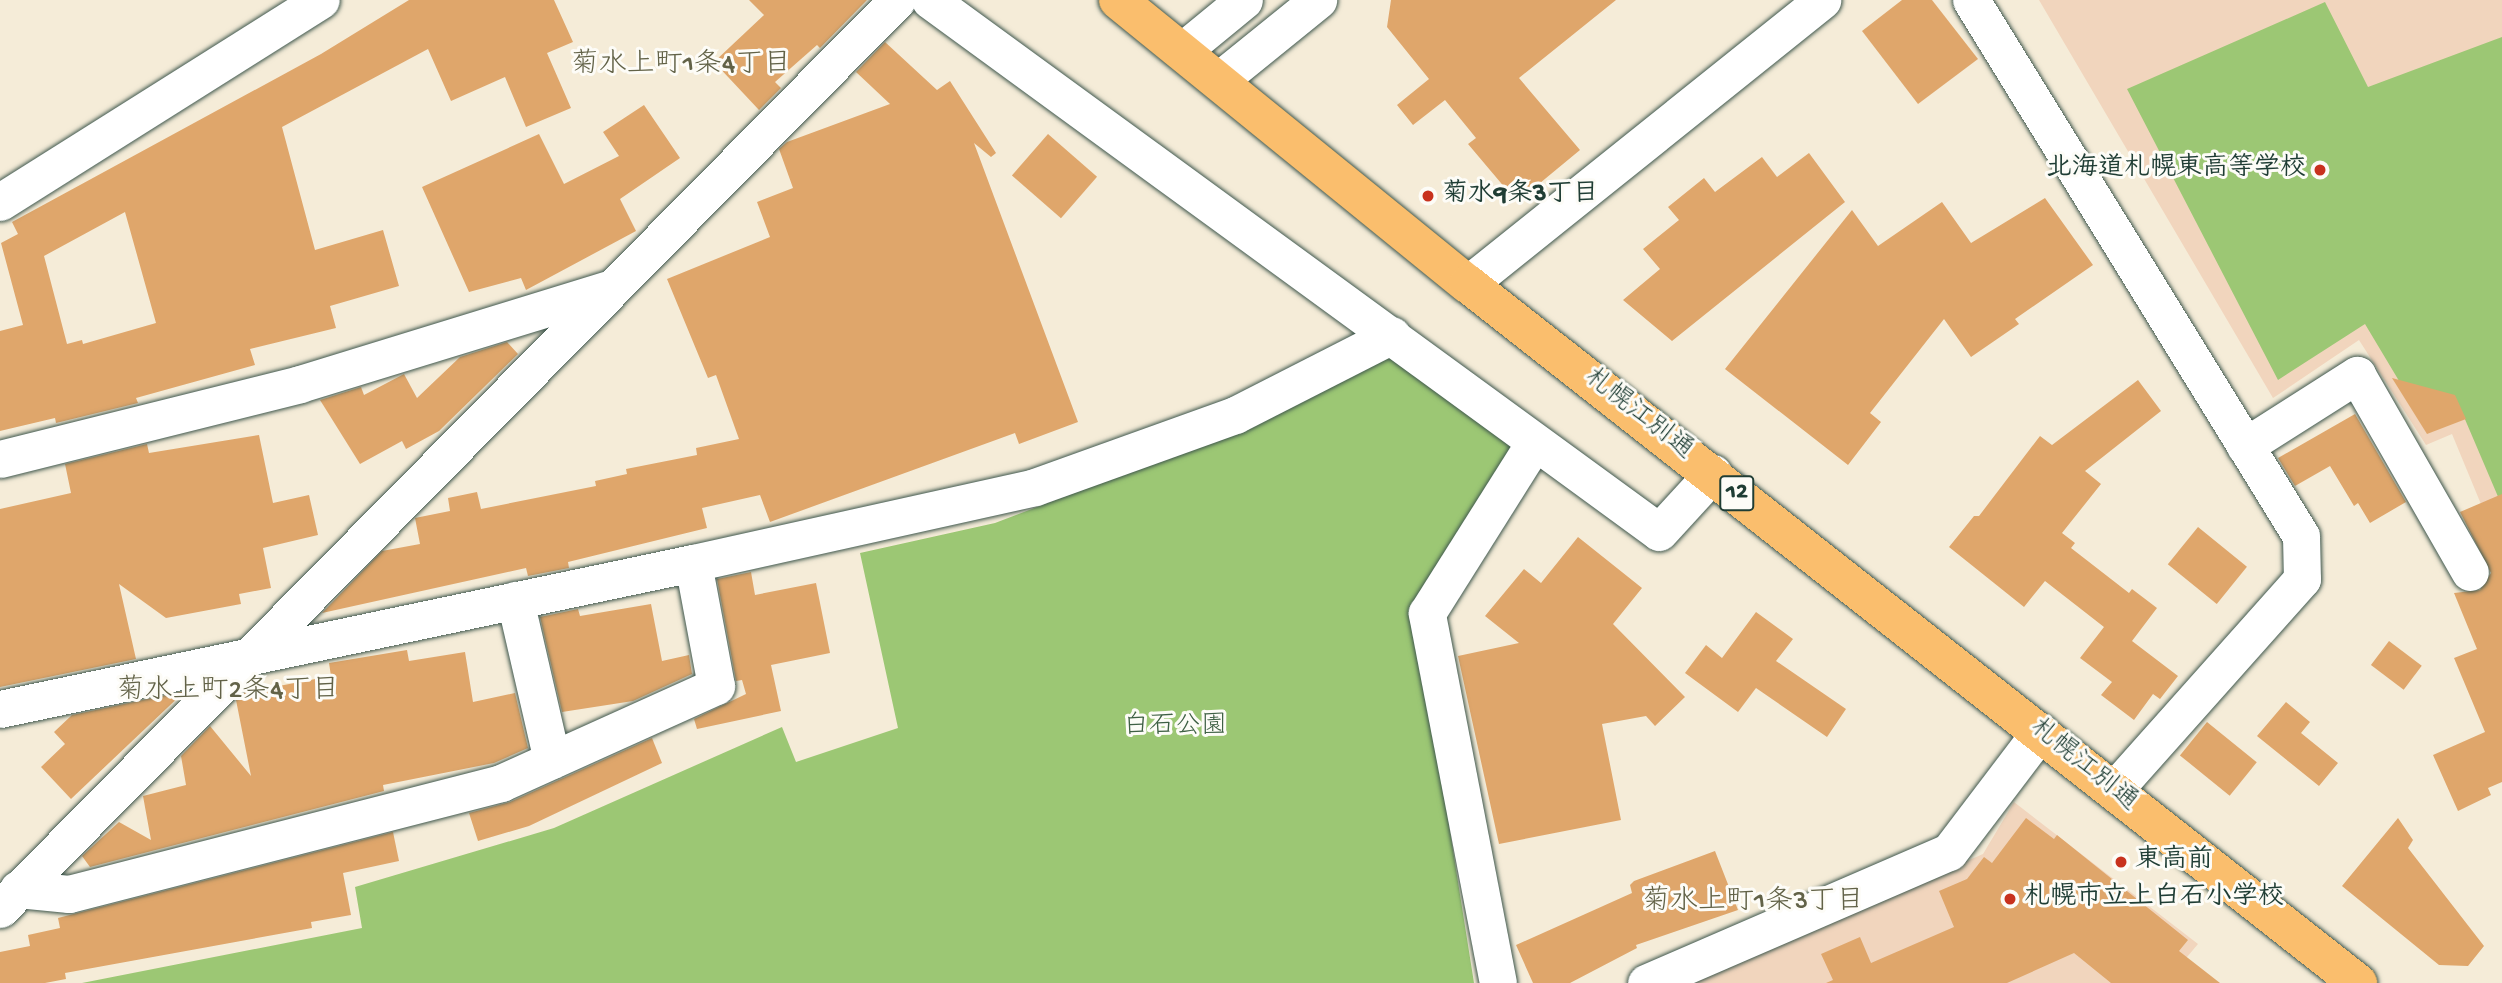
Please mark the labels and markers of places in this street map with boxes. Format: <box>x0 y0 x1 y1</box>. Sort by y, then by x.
place label: 北海道札幌東高等学校 <box>2046 154 2306 186</box>
marker: 北海道札幌東高等学校 <box>2312 162 2328 178</box>
place label: 菊水9条3丁目 <box>1442 180 1599 212</box>
marker: 菊水9条3丁目 <box>1420 188 1436 204</box>
place label: 東高前 <box>2135 846 2213 878</box>
marker: 東高前 <box>2113 854 2129 870</box>
place label: 札幌市立上白石小学校 <box>2024 883 2284 915</box>
marker: 札幌市立上白石小学校 <box>2002 891 2018 907</box>

